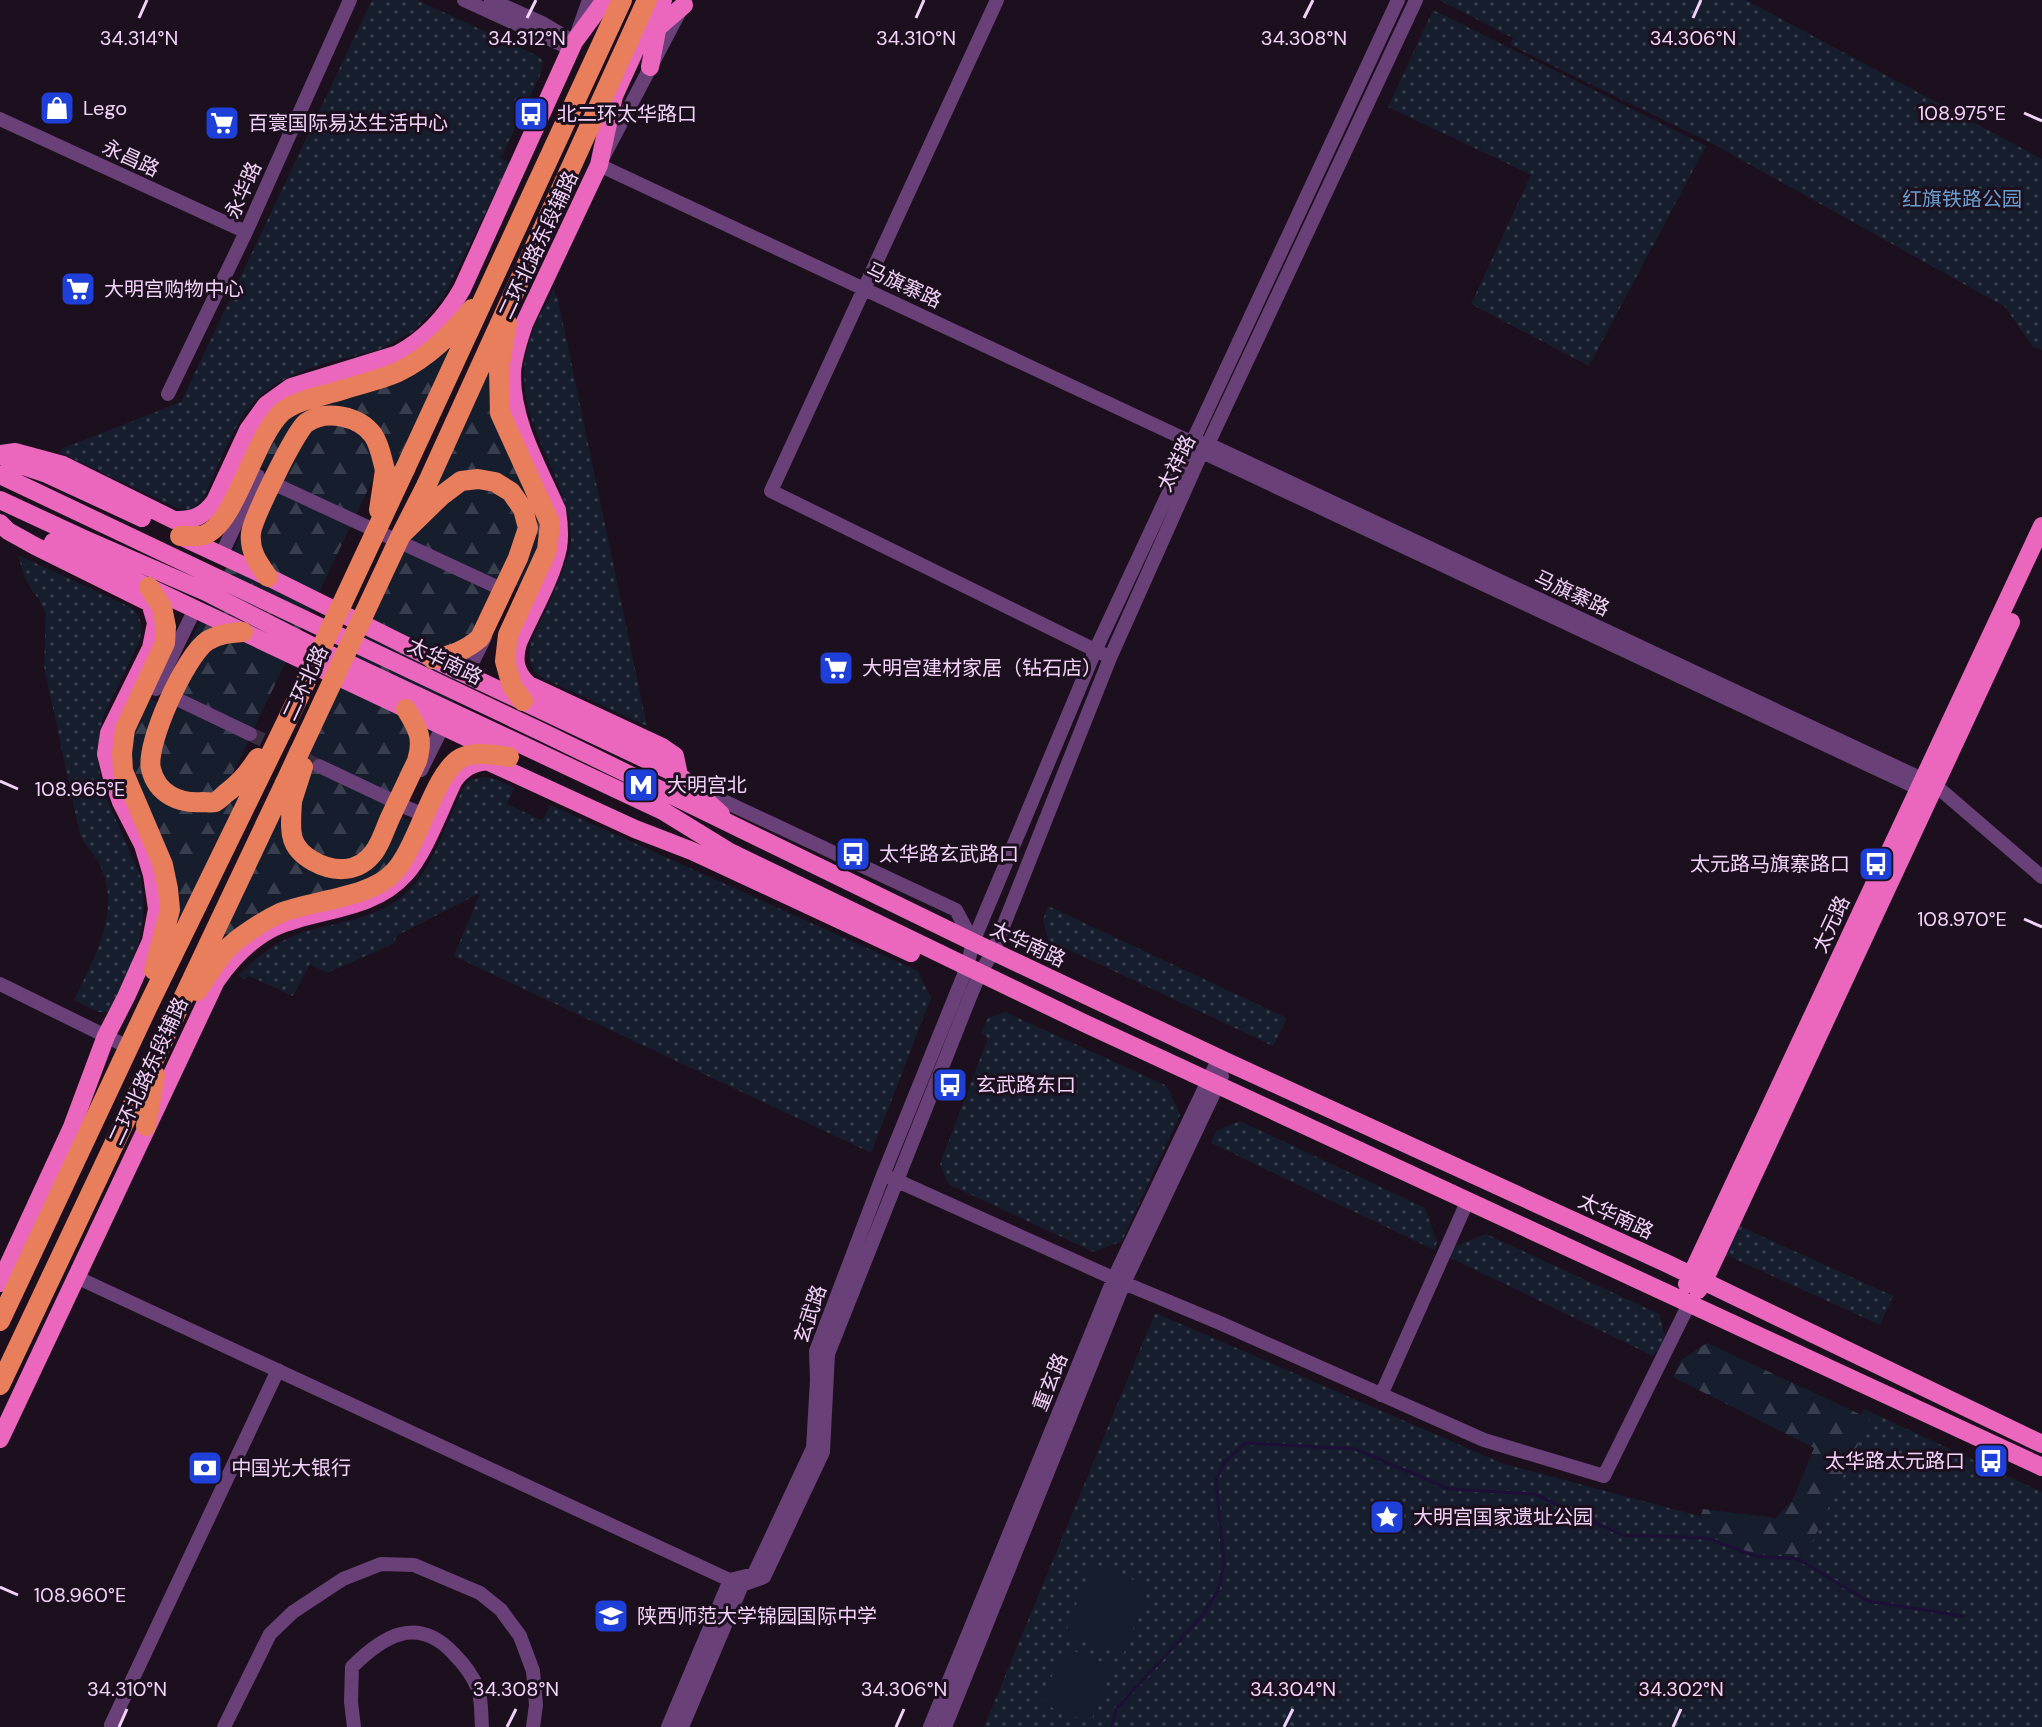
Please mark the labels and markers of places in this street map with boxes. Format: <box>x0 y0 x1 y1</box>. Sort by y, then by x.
shop icon: Lego <box>38 89 76 127</box>
place label: Lego <box>83 95 127 121</box>
bus stop icon: 北二环太华路口 <box>512 95 550 133</box>
place label: 北二环太华路口 <box>557 101 697 127</box>
supermarket icon: 百寰国际易达生活中心 <box>203 104 241 142</box>
place label: 百寰国际易达生活中心 <box>248 110 448 136</box>
supermarket icon: 大明宫购物中心 <box>59 270 97 308</box>
place label: 大明宫购物中心 <box>104 276 244 302</box>
supermarket icon: 大明宫建材家居（钻石店） <box>817 649 855 687</box>
place label: 大明宫建材家居（钻石店） <box>862 655 1102 681</box>
metro station icon: 大明宫北 <box>622 766 660 804</box>
place label: 大明宫北 <box>667 772 747 798</box>
bus stop icon: 太华路玄武路口 <box>834 835 872 873</box>
place label: 太华路玄武路口 <box>879 841 1019 867</box>
bus stop icon: 太元路马旗寨路口 <box>1857 845 1895 883</box>
place label: 太元路马旗寨路口 <box>1690 851 1850 877</box>
bus stop icon: 玄武路东口 <box>931 1066 969 1104</box>
place label: 玄武路东口 <box>976 1072 1076 1098</box>
bus stop icon: 太华路太元路口 <box>1972 1442 2010 1480</box>
place label: 太华路太元路口 <box>1825 1448 1965 1474</box>
bank icon: 中国光大银行 <box>186 1449 224 1487</box>
place label: 中国光大银行 <box>231 1455 351 1481</box>
place icon: 大明宫国家遗址公园 <box>1368 1498 1406 1536</box>
place label: 大明宫国家遗址公园 <box>1413 1504 1593 1530</box>
school or university icon: 陕西师范大学锦园国际中学 <box>592 1597 630 1635</box>
place label: 陕西师范大学锦园国际中学 <box>637 1603 877 1629</box>

